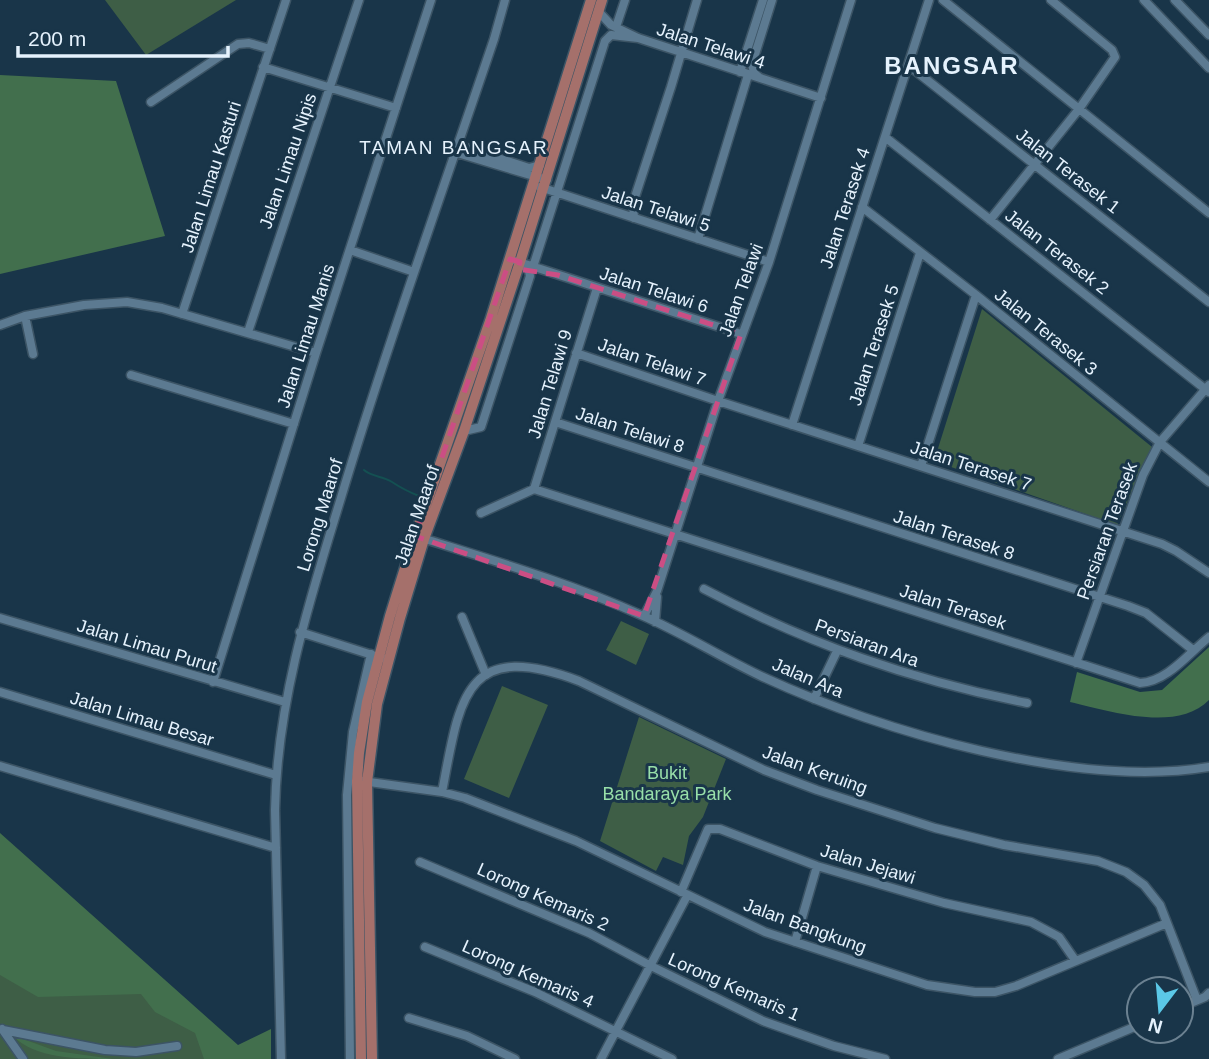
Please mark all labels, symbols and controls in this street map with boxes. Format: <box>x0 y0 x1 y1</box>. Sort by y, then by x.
scale bar <box>18 14 228 58</box>
street label: Jalan Telawi 4 <box>654 19 768 73</box>
text: 200 m <box>28 27 86 50</box>
district label: BANGSAR <box>884 52 1020 79</box>
street label: Jalan Limau Nipis <box>255 91 321 231</box>
street label: Jalan Limau Kasturi <box>177 99 245 255</box>
street label: Jalan Terasek 1 <box>1012 124 1124 218</box>
district label: TAMAN BANGSAR <box>359 137 549 158</box>
street label: Jalan Terasek 4 <box>816 145 874 271</box>
street label: Jalan Telawi 5 <box>599 182 713 236</box>
street label: Jalan Terasek 2 <box>1001 205 1113 299</box>
street label: Jalan Telawi <box>715 241 767 339</box>
street label: Jalan Limau Manis <box>273 262 339 410</box>
street label: Jalan Telawi 6 <box>597 263 711 317</box>
street label: Jalan Terasek 5 <box>845 282 903 408</box>
street label: Jalan Terasek 3 <box>991 285 1101 379</box>
street label: Jalan Telawi 9 <box>524 327 576 441</box>
street label: Jalan Telawi 7 <box>595 334 709 390</box>
street label: Jalan Telawi 8 <box>573 403 687 457</box>
street label: Jalan Terasek 7 <box>908 437 1034 495</box>
street label: Lorong Maarof <box>293 455 347 574</box>
street label: Persiaran Terasek <box>1073 459 1141 602</box>
street label: Jalan Maarof <box>391 462 444 567</box>
street label: Jalan Terasek 8 <box>891 506 1017 564</box>
street label: Jalan Terasek <box>897 580 1010 634</box>
street label: Jalan Limau Purut <box>75 615 219 677</box>
street label: Persiaran Ara <box>812 615 923 671</box>
street label: Jalan Ara <box>770 654 847 702</box>
street label: Jalan Limau Besar <box>68 688 216 750</box>
street label: Jalan Keruing <box>760 742 870 798</box>
park label: Bukit Bandaraya Park <box>602 763 733 804</box>
street label: Jalan Jejawi <box>818 840 918 888</box>
street label: Lorong Kemaris 2 <box>474 859 612 935</box>
street label: Jalan Bangkung <box>741 895 869 957</box>
street label: Lorong Kemaris 4 <box>459 936 597 1012</box>
street label: Lorong Kemaris 1 <box>665 949 803 1025</box>
north arrow <box>1125 975 1195 1045</box>
text: N <box>1146 1014 1165 1038</box>

